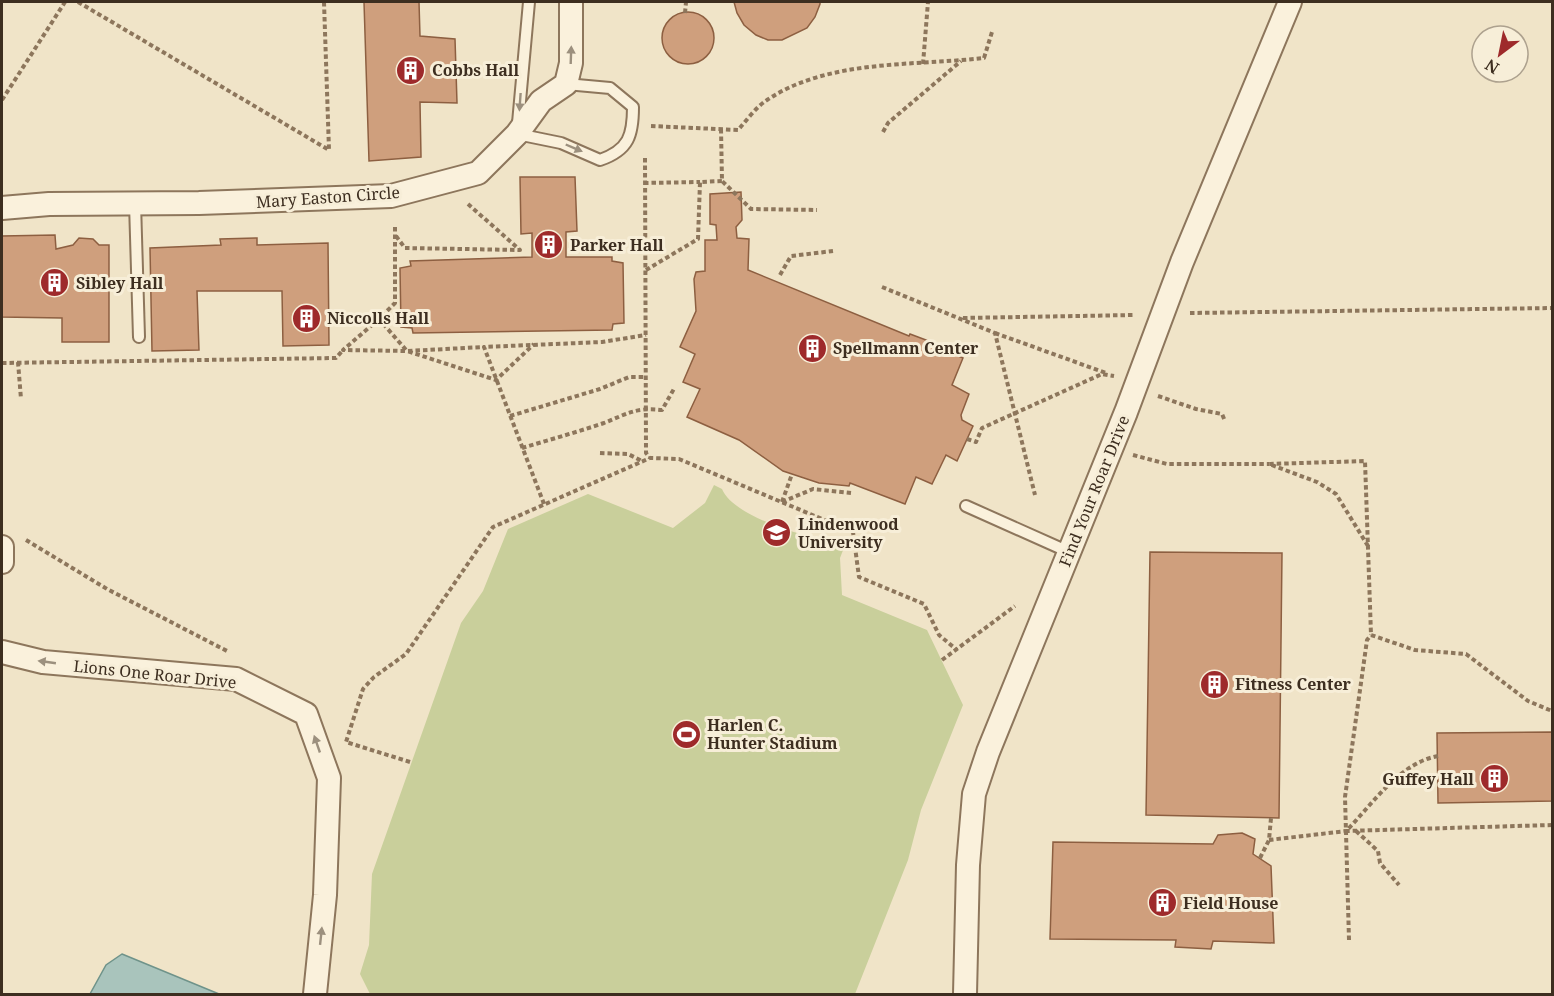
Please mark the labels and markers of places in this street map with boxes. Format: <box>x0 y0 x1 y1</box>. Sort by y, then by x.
building icon: Cobbs Hall <box>395 54 427 86</box>
place label: Cobbs Hall <box>432 59 519 81</box>
building icon: Parker Hall <box>533 229 565 261</box>
place label: Parker Hall <box>570 234 664 256</box>
building icon: Sibley Hall <box>39 267 71 299</box>
place label: Sibley Hall <box>76 272 164 294</box>
building icon: Niccolls Hall <box>290 302 322 334</box>
place label: Niccolls Hall <box>327 307 429 329</box>
building icon: Spellmann Center <box>796 332 828 364</box>
place label: Spellmann Center <box>833 337 979 359</box>
place label: Lindenwood University <box>798 513 899 553</box>
school or university icon: Lindenwood University <box>761 517 793 549</box>
building icon: Fitness Center <box>1198 668 1230 700</box>
place label: Fitness Center <box>1235 673 1352 695</box>
place label: Harlen C. Hunter Stadium <box>707 714 838 754</box>
sports icon: Harlen C. Hunter Stadium <box>670 718 702 750</box>
building icon: Guffey Hall <box>1479 763 1511 795</box>
place label: Guffey Hall <box>1382 768 1474 790</box>
building icon: Field House <box>1146 887 1178 919</box>
place label: Field House <box>1183 892 1278 914</box>

